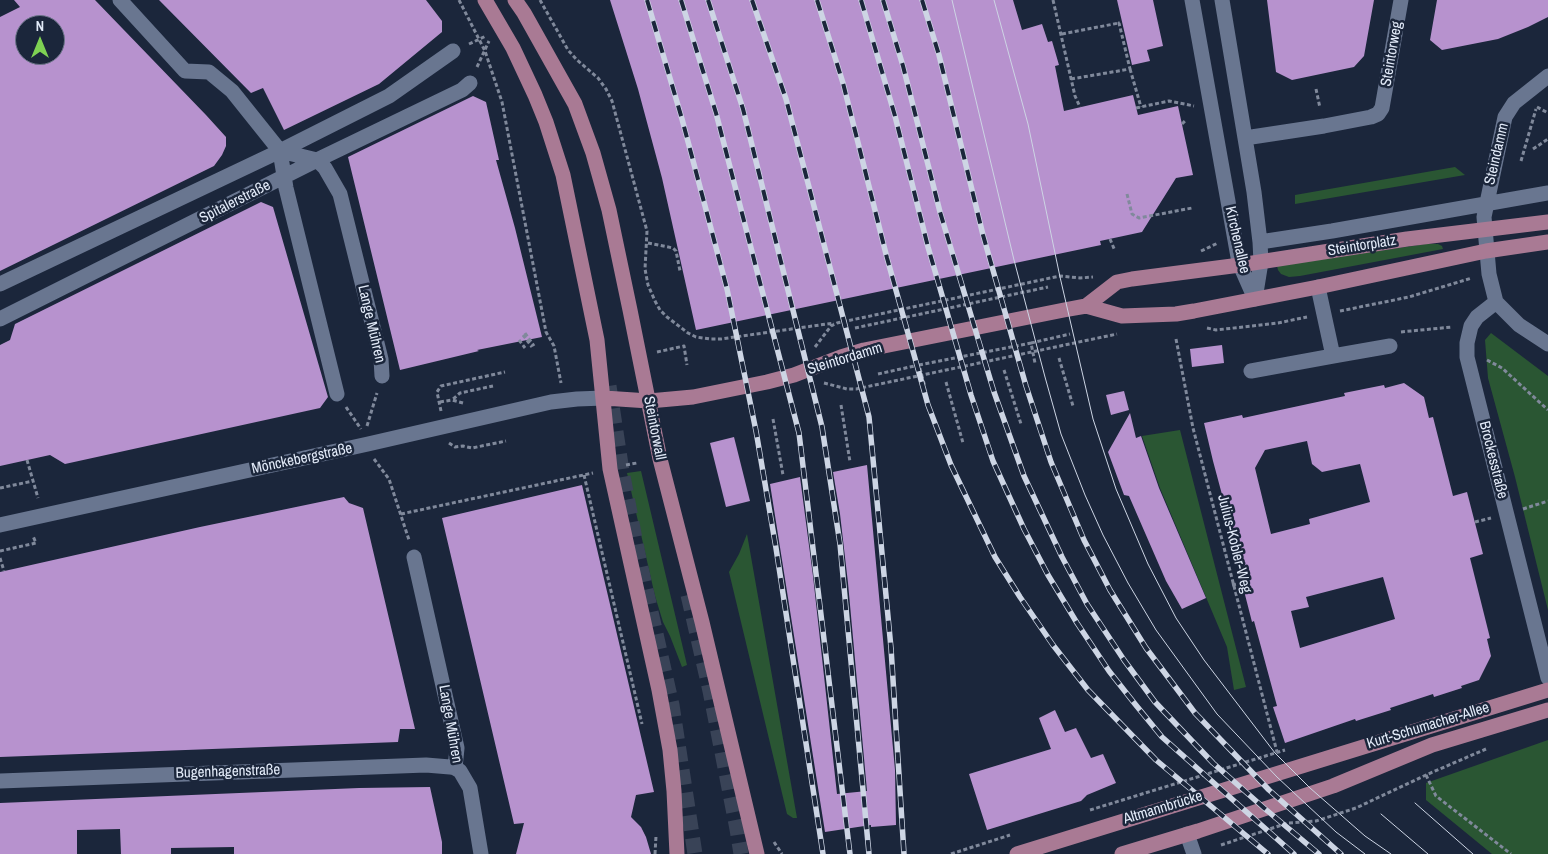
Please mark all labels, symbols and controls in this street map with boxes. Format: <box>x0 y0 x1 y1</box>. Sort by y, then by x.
north arrow <box>15 15 65 65</box>
text: N <box>36 17 44 35</box>
street label: Steintorweg <box>1377 20 1407 88</box>
street label: Steindamm <box>1481 121 1513 187</box>
street label: Spitalerstraße <box>196 176 274 228</box>
street label: Kirchenallee <box>1221 205 1253 275</box>
street label: Steintorplatz <box>1326 232 1398 260</box>
street label: Lange Mühren <box>353 283 389 365</box>
street label: Steintordamm <box>805 339 885 379</box>
street label: Steintorwall <box>639 395 669 461</box>
street label: Brockesstraße <box>1475 419 1511 501</box>
street label: Mönckebergstraße <box>250 440 354 478</box>
street label: Julius-Kobler-Weg <box>1213 493 1255 595</box>
street label: Lange Mühren <box>434 683 466 765</box>
street label: Kurt-Schumacher-Allee <box>1365 699 1491 753</box>
street label: Bugenhagenstraße <box>175 761 281 783</box>
street label: Altmannbrücke <box>1121 787 1205 829</box>

